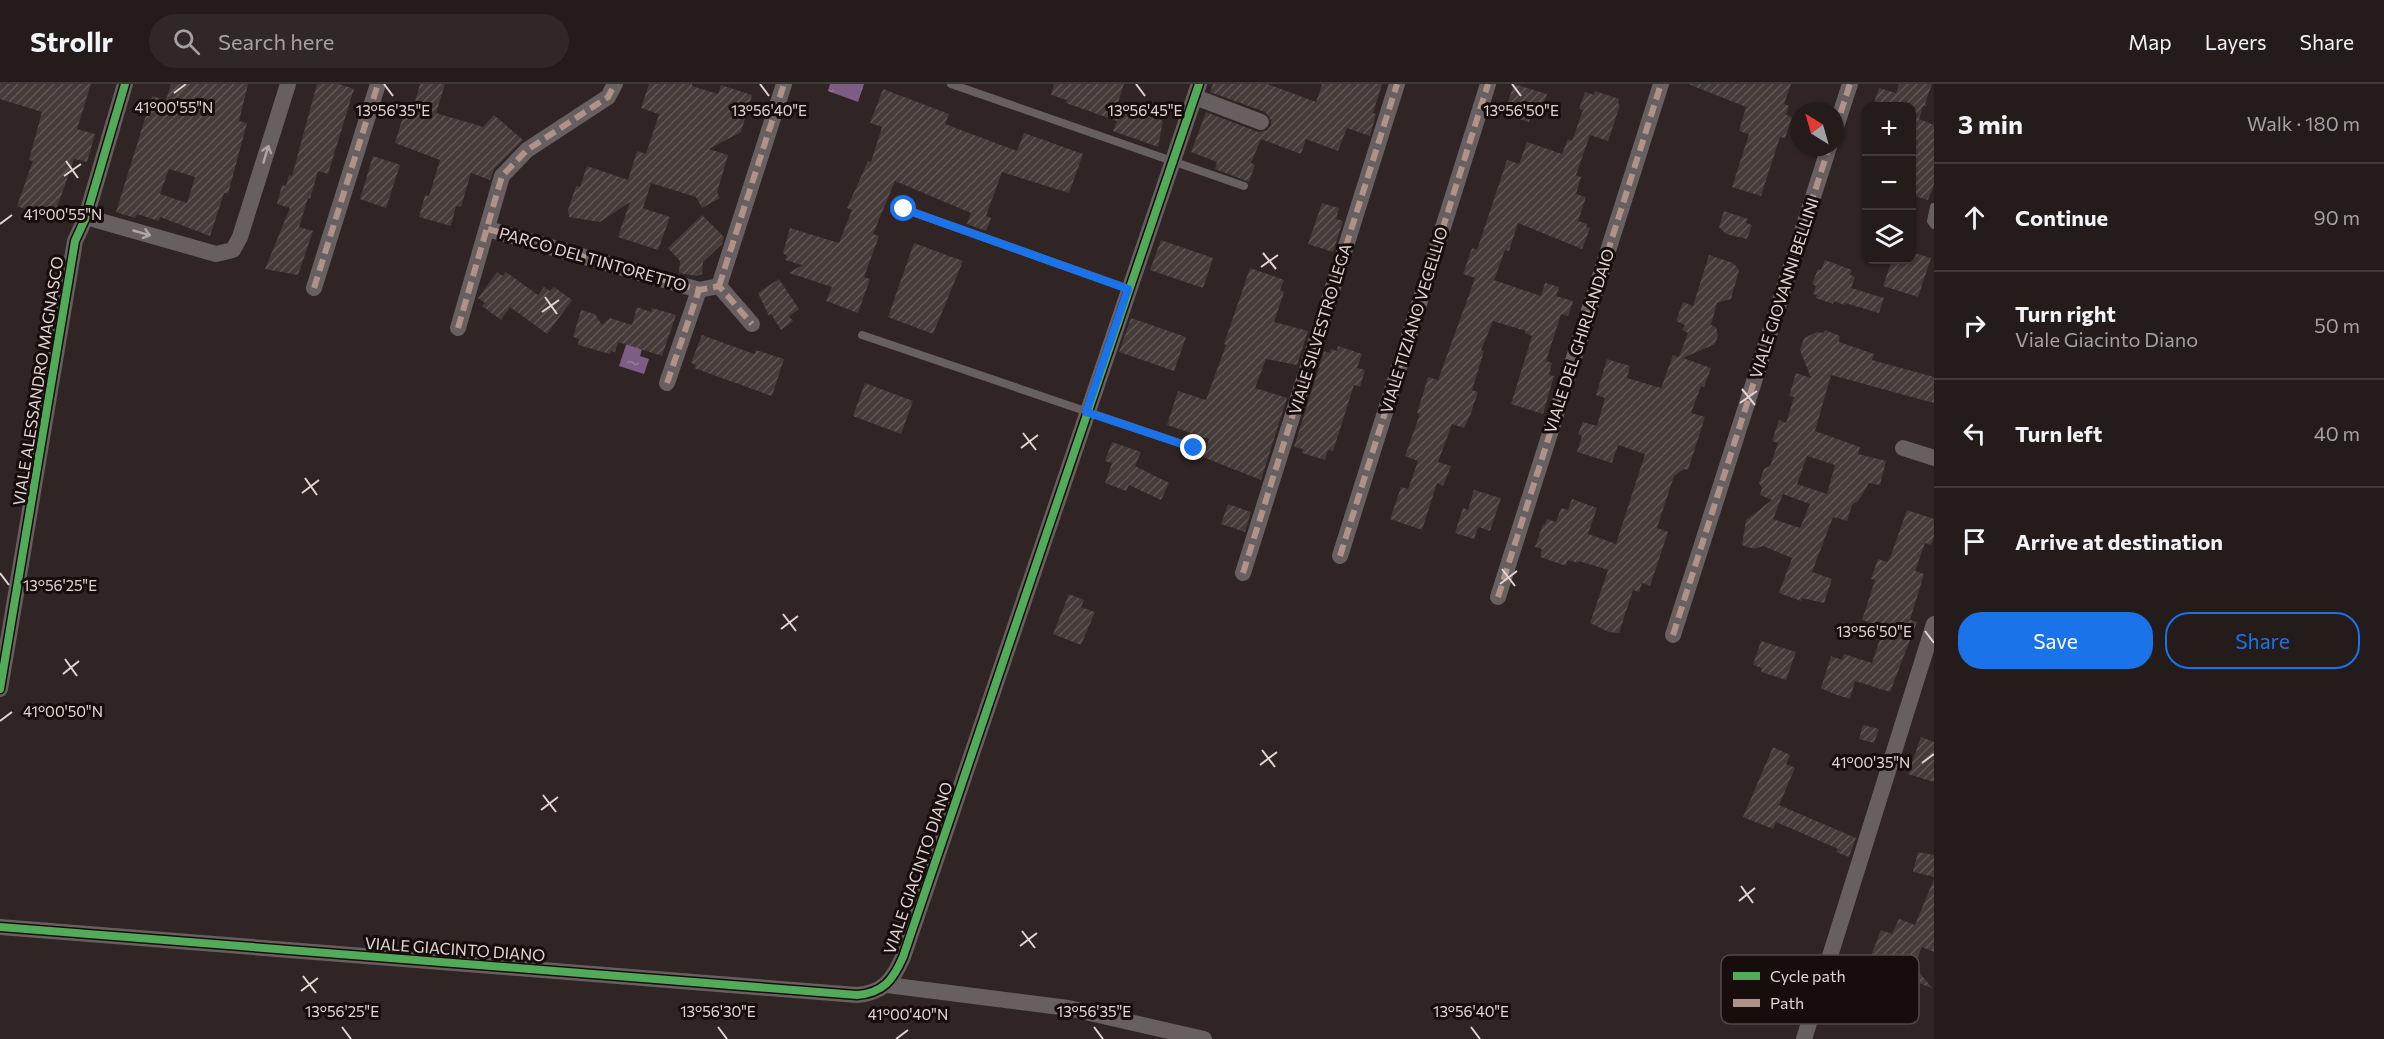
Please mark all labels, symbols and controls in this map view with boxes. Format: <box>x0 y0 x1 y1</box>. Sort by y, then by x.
search box <box>149 14 569 68</box>
text: Strollr <box>30 24 113 58</box>
icon: search <box>170 25 203 58</box>
text: Search here <box>218 28 334 55</box>
text: Map <box>2128 29 2172 54</box>
text: Layers <box>2205 29 2267 54</box>
text: Share <box>2300 29 2354 54</box>
text: 41°00'55"N <box>135 98 213 116</box>
text: 13°56'35"E <box>356 101 430 119</box>
text: 13°56'40"E <box>731 101 807 119</box>
text: 13°56'45"E <box>1108 101 1183 119</box>
text: 13°56'50"E <box>1483 101 1559 119</box>
north arrow <box>1790 102 1844 156</box>
map controls <box>1862 102 1916 264</box>
button: + <box>1862 102 1916 156</box>
text: 3 min <box>1958 108 2023 139</box>
text: Walk · 180 m <box>2247 111 2360 135</box>
one-way arrow <box>261 145 272 164</box>
button: − <box>1862 156 1916 210</box>
route start <box>890 195 916 221</box>
street label: VIALE GIOVANNI BELLINI <box>1745 195 1822 381</box>
icon: ahead <box>1958 201 1991 234</box>
text: Continue <box>2015 204 2108 231</box>
text: 41°00'55"N <box>24 205 102 223</box>
text: 90 m <box>2314 205 2360 229</box>
button: layers <box>1862 210 1916 264</box>
street label: PARCO DEL TINTORETTO <box>497 223 689 294</box>
street label: VIALE TIZIANO VECELLIO <box>1376 224 1451 415</box>
one-way arrow <box>133 228 152 239</box>
street label: VIALE SILVESTRO LEGA <box>1284 241 1355 417</box>
street label: VIALE DEL GHIRLANDAIO <box>1540 246 1617 435</box>
street label: VIALE ALESSANDRO MAGNASCO <box>8 255 67 507</box>
text: Turn right <box>2015 300 2116 327</box>
icon: right <box>1958 309 1991 342</box>
text: 50 m <box>2314 313 2360 337</box>
text: Viale Giacinto Diano <box>2015 327 2198 351</box>
icon: left <box>1958 417 1991 450</box>
text: Turn left <box>2015 420 2102 447</box>
text: 40 m <box>2314 421 2360 445</box>
route end <box>1180 434 1206 460</box>
icon: arrive <box>1958 525 1991 558</box>
text: Arrive at destination <box>2015 528 2223 555</box>
text: 13°56'25"E <box>23 576 97 594</box>
button: Save <box>1958 612 2153 669</box>
button: Share <box>2165 612 2360 669</box>
text: 13°56'50"E <box>1836 622 1912 640</box>
text: 41°00'50"N <box>23 702 103 720</box>
text: 41°00'35"N <box>1832 753 1910 771</box>
street label: VIALE GIACINTO DIANO <box>879 779 956 956</box>
street label: VIALE GIACINTO DIANO <box>364 933 546 964</box>
legend <box>1721 955 1919 1024</box>
text: Cycle path <box>1770 966 1846 985</box>
text: Path <box>1770 993 1804 1012</box>
text: 13°56'25"E <box>305 1002 379 1020</box>
text: 13°56'30"E <box>680 1002 756 1020</box>
text: 13°56'35"E <box>1057 1002 1131 1020</box>
text: 13°56'40"E <box>1433 1002 1509 1020</box>
text: 41°00'40"N <box>868 1005 948 1023</box>

